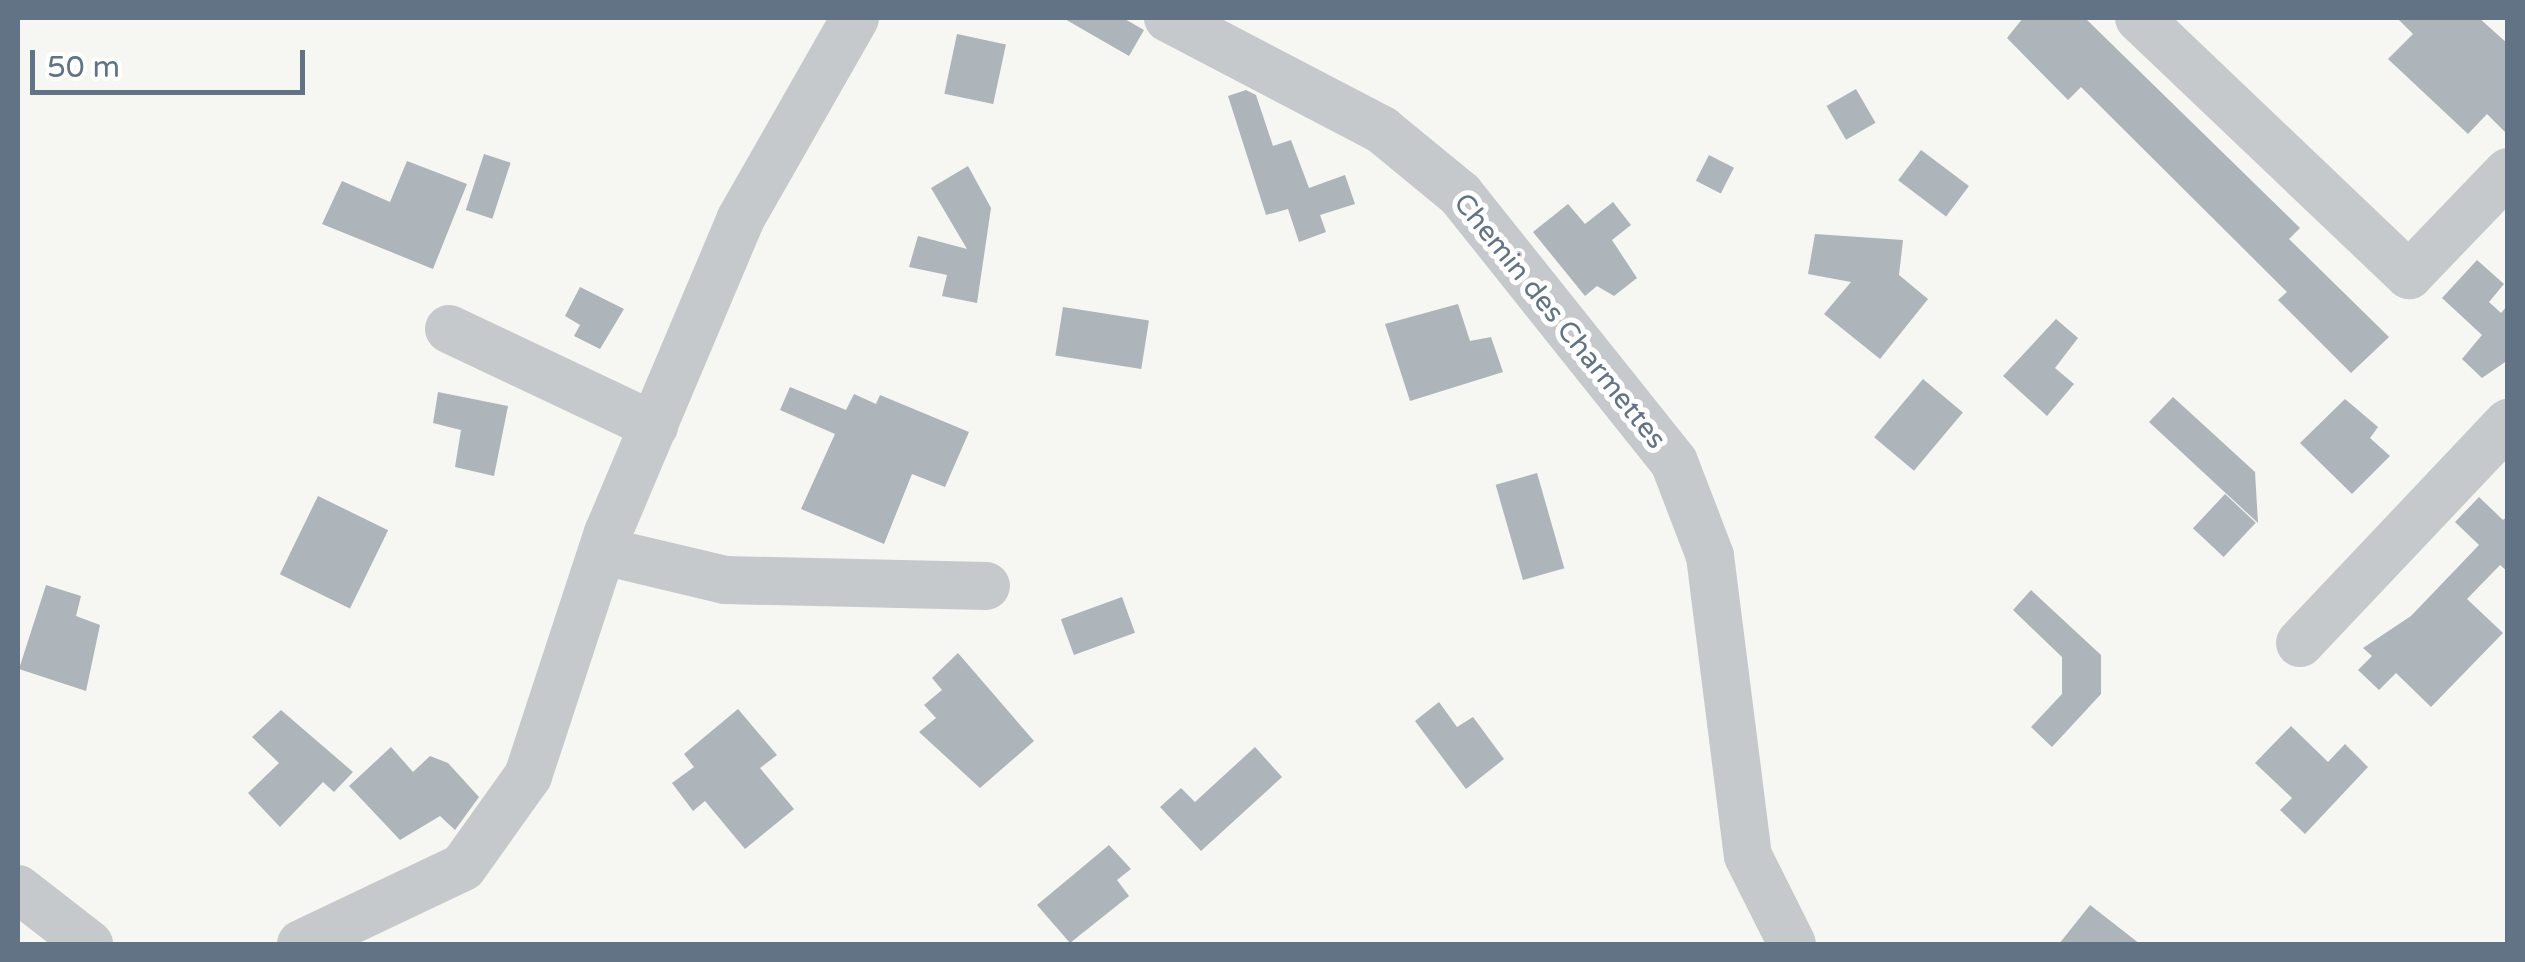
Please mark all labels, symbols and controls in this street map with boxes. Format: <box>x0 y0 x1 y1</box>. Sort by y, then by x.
scale bar <box>35 30 310 92</box>
text: 50 m <box>47 49 120 86</box>
street label: Chemin des Charmettes <box>1447 187 1673 455</box>

